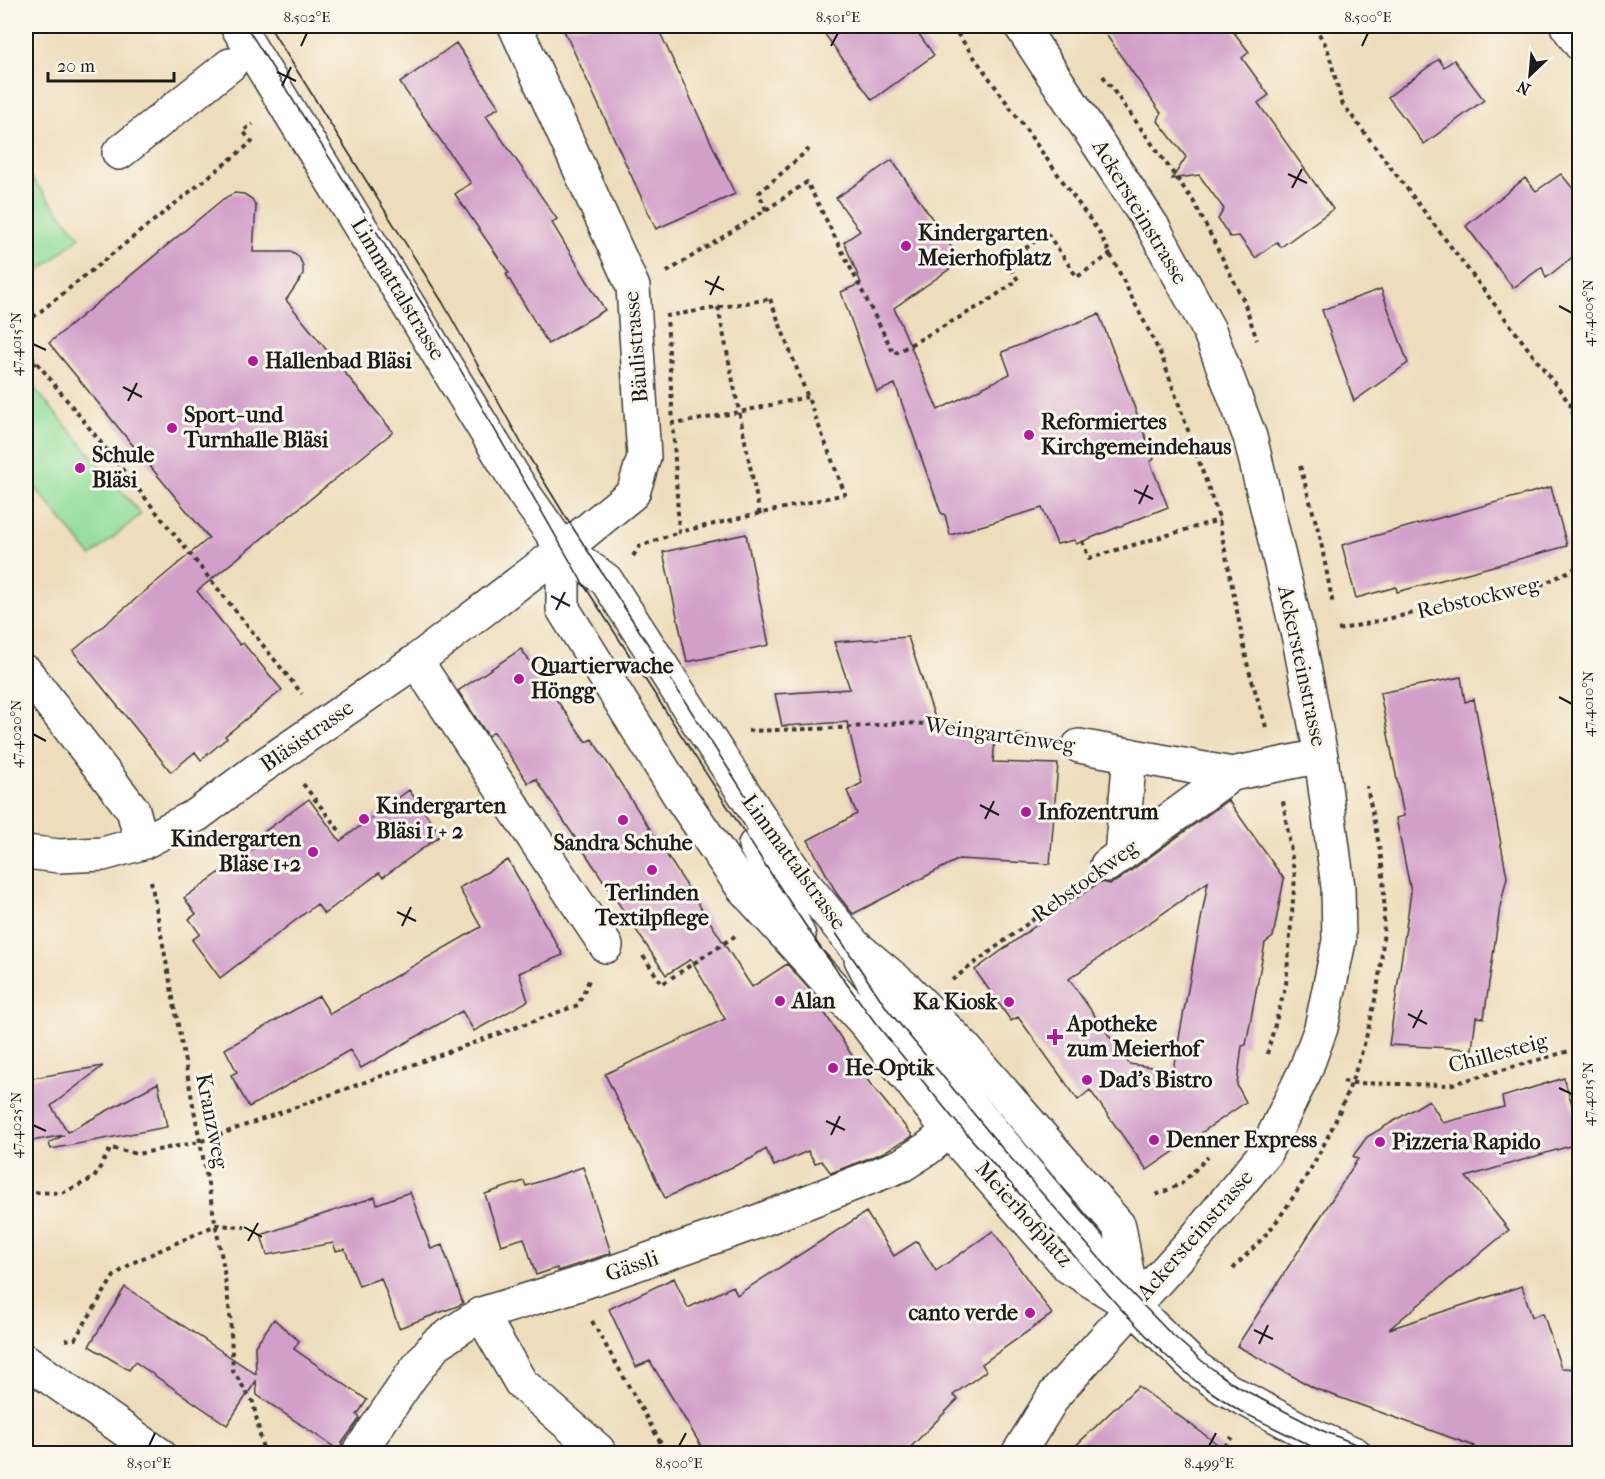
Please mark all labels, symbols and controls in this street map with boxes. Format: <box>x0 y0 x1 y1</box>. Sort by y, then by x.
text: 8.502°E <box>284 8 330 26</box>
text: 8.501°E <box>816 8 860 26</box>
text: 8.500°E <box>1344 8 1392 26</box>
scale bar <box>48 45 174 83</box>
north arrow <box>1500 45 1560 105</box>
text: 20 m <box>57 56 95 77</box>
text: N <box>1513 76 1533 99</box>
street label: Ackersteinstrasse <box>1086 134 1193 289</box>
street label: Limmattalstrasse <box>345 213 451 365</box>
place label: Kindergarten Meierhofplatz <box>917 220 1052 271</box>
marker: Kindergarten Meierhofplatz <box>899 239 913 253</box>
text: 47.4005°N <box>1579 279 1597 347</box>
street label: Bäulistrasse <box>618 290 654 404</box>
text: 47.4015°N <box>7 311 25 376</box>
place label: Hallenbad Bläsi <box>265 348 412 374</box>
marker: Hallenbad Bläsi <box>246 354 260 368</box>
place label: Sport- und Turnhalle Bläsi <box>183 402 329 453</box>
place label: Reformiertes Kirchgemeindehaus <box>1041 409 1231 460</box>
marker: Sport- und Turnhalle Bläsi <box>165 421 179 435</box>
marker: Reformiertes Kirchgemeindehaus <box>1022 428 1036 442</box>
place label: Schule Bläsi <box>92 442 154 493</box>
marker: Schule Bläsi <box>73 461 87 475</box>
street label: Rebstockweg <box>1414 571 1542 625</box>
street label: Ackersteinstrasse <box>1272 582 1332 749</box>
place label: Quartierwache Höngg <box>531 653 674 704</box>
text: 47.4010°N <box>1579 670 1597 737</box>
marker: Quartierwache Höngg <box>512 672 526 686</box>
street label: Bläsistrasse <box>255 694 359 778</box>
text: 47.4020°N <box>7 699 25 768</box>
street label: Weingartenweg <box>922 711 1077 758</box>
street label: Limmattalstrasse <box>736 789 852 935</box>
place label: Kindergarten Bläsi 1 + 2 <box>376 793 506 844</box>
place label: Infozentrum <box>1038 799 1159 825</box>
marker: Infozentrum <box>1019 805 1033 819</box>
marker: Kindergarten Bläsi 1 + 2 <box>357 812 371 826</box>
marker: Sandra Schuhe <box>616 813 630 827</box>
place label: Kindergarten Bläse 1+2 <box>171 826 301 877</box>
place label: Sandra Schuhe <box>553 830 693 856</box>
street label: Rebstockweg <box>1027 834 1143 928</box>
marker: Kindergarten Bläse 1+2 <box>306 845 320 859</box>
marker: Terlinden Textilpflege <box>645 863 659 877</box>
place label: Terlinden Textilpflege <box>594 880 709 931</box>
place label: Alan <box>790 988 836 1014</box>
place label: Ka Kiosk <box>913 989 998 1015</box>
marker: Alan <box>773 994 787 1008</box>
marker: Ka Kiosk <box>1002 995 1016 1009</box>
place label: Apotheke zum Meierhof <box>1065 1011 1205 1062</box>
street label: Chillesteig <box>1446 1027 1551 1079</box>
marker: Apotheke zum Meierhof <box>1048 1030 1062 1044</box>
place label: He-Optik <box>845 1055 935 1081</box>
marker: He-Optik <box>826 1061 840 1075</box>
text: 47.4015°N <box>1579 1061 1597 1126</box>
place label: Dad's Bistro <box>1099 1067 1213 1093</box>
street label: Kranzweg <box>190 1071 234 1171</box>
marker: Dad's Bistro <box>1080 1073 1094 1087</box>
text: 47.4025°N <box>7 1091 25 1158</box>
place label: Denner Express <box>1166 1127 1317 1153</box>
place label: Pizzeria Rapido <box>1392 1129 1541 1155</box>
marker: Denner Express <box>1147 1133 1161 1147</box>
marker: Pizzeria Rapido <box>1373 1135 1387 1149</box>
street label: Meierhofplatz <box>970 1156 1078 1272</box>
street label: Ackersteinstrasse <box>1131 1165 1259 1306</box>
street label: Gässli <box>602 1245 662 1287</box>
place label: canto verde <box>908 1300 1018 1326</box>
marker: canto verde <box>1023 1306 1037 1320</box>
text: 8.501°E <box>127 1454 171 1472</box>
text: 8.500°E <box>655 1454 703 1472</box>
text: 8.499°E <box>1184 1454 1234 1472</box>

